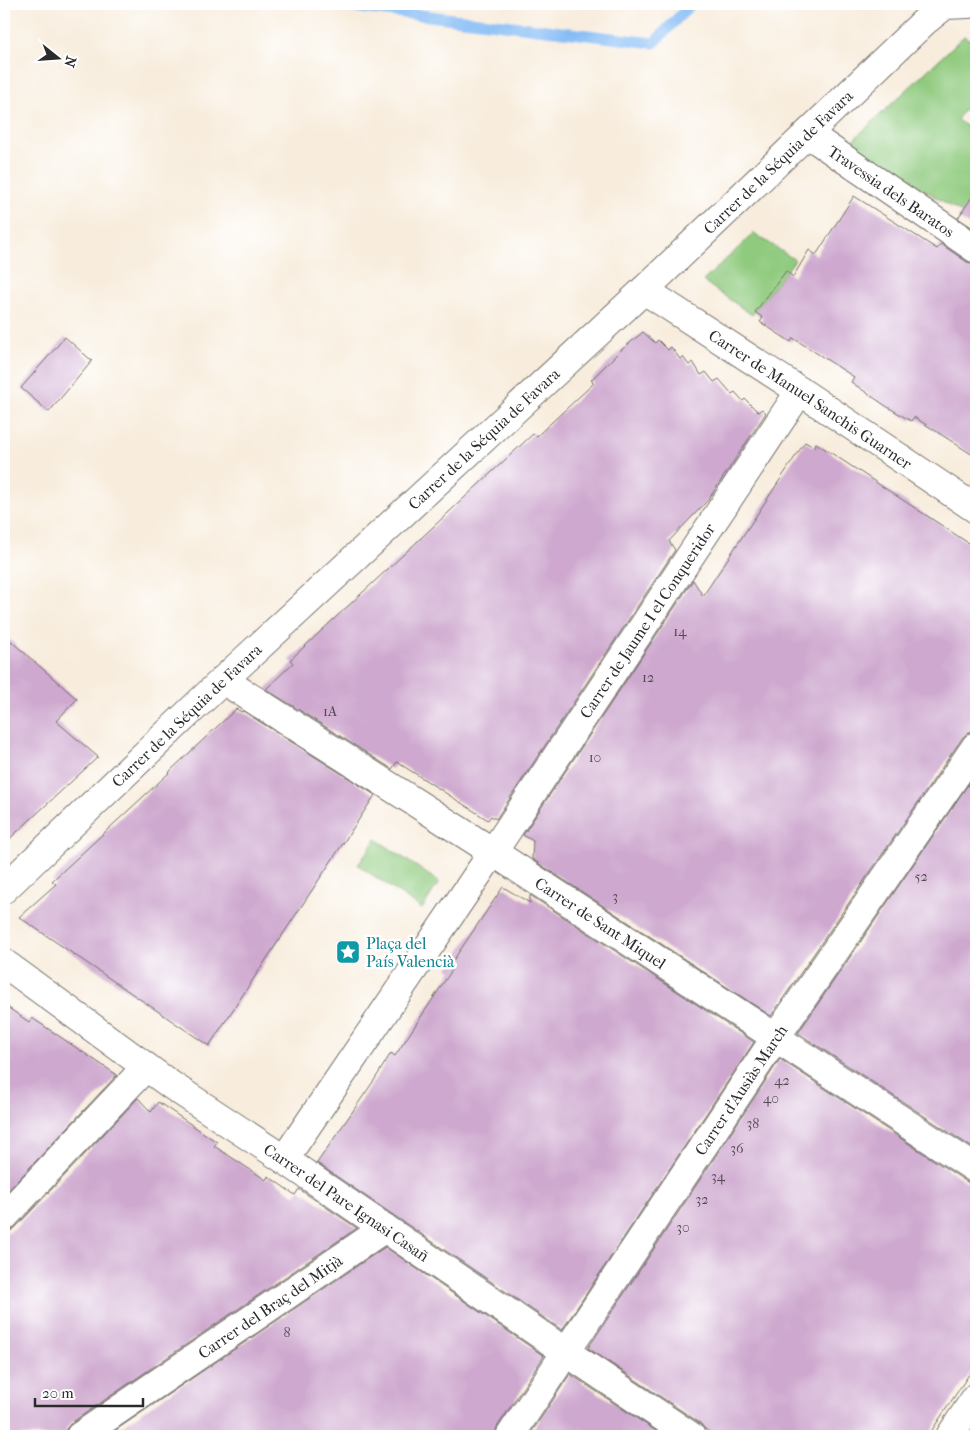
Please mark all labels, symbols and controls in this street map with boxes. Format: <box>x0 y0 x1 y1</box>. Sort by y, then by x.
north arrow <box>32 32 82 82</box>
text: N <box>60 54 80 70</box>
street label: Carrer de la Séquia de Favara <box>700 86 857 238</box>
street label: Travessia dels Baratos <box>824 142 958 241</box>
street label: Carrer de Manuel Sanchis Guarner <box>705 326 915 473</box>
street label: Carrer de la Séquia de Favara <box>404 364 564 514</box>
street label: Carrer de Jaume I el Conqueridor <box>576 520 719 722</box>
house number: 14 <box>673 623 687 640</box>
street label: Carrer de la Séquia de Favara <box>108 640 266 791</box>
house number: 12 <box>642 669 654 686</box>
house number: 1A <box>323 703 338 720</box>
house number: 10 <box>589 749 601 766</box>
house number: 52 <box>914 868 928 885</box>
street label: Carrer de Sant Miquel <box>531 873 670 973</box>
house number: 3 <box>612 888 618 905</box>
place label: Plaça del País Valencià <box>366 934 455 971</box>
place icon: Plaça del País Valencià <box>335 939 361 965</box>
street label: Carrer d'Ausiàs March <box>691 1021 792 1159</box>
house number: 42 <box>774 1072 790 1089</box>
house number: 40 <box>763 1090 779 1107</box>
house number: 38 <box>747 1115 759 1132</box>
street label: Carrer del Pare Ignasi Casañ <box>260 1140 433 1266</box>
house number: 36 <box>730 1140 744 1157</box>
house number: 34 <box>711 1168 726 1185</box>
house number: 32 <box>696 1191 708 1208</box>
house number: 30 <box>676 1219 690 1236</box>
street label: Carrer del Braç del Mitjà <box>195 1251 347 1363</box>
house number: 8 <box>283 1324 291 1341</box>
scale bar <box>35 1375 142 1407</box>
text: 20 m <box>42 1384 74 1402</box>

